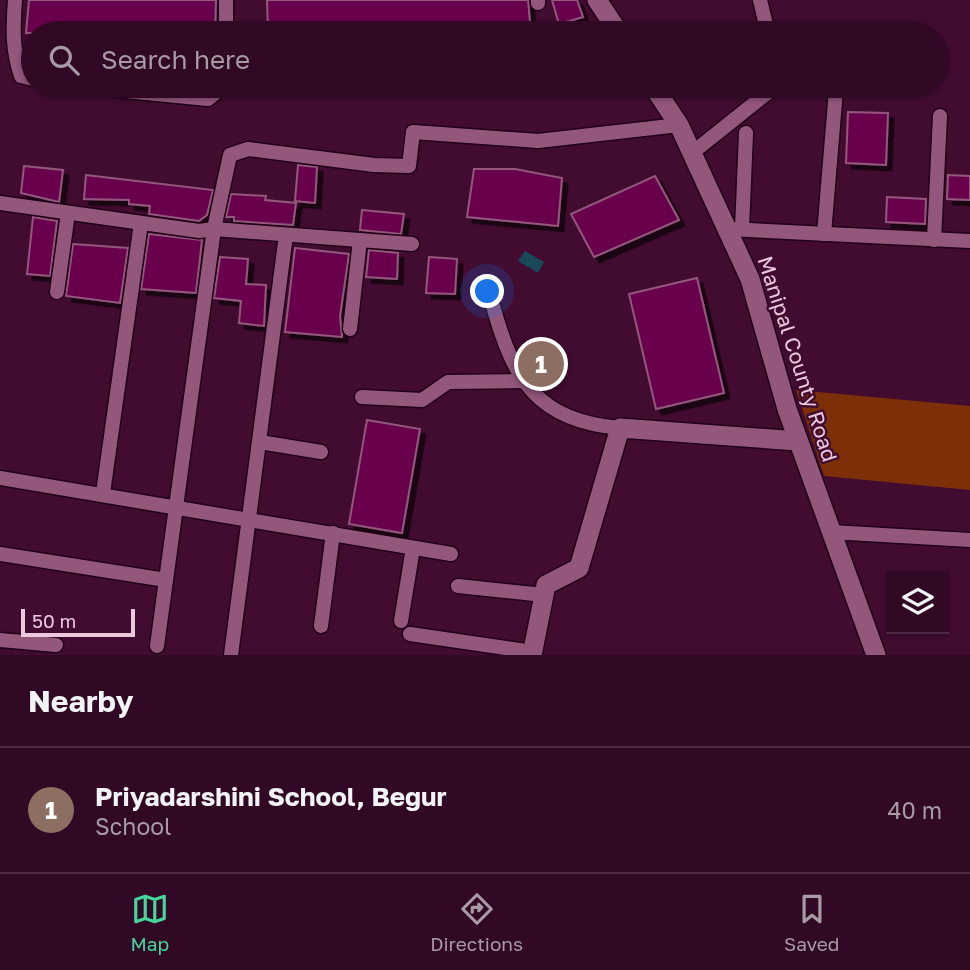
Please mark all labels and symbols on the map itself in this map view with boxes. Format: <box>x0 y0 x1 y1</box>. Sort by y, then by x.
street label: Manipal County Road <box>752 253 844 465</box>
your location <box>470 274 504 308</box>
pin: 1 <box>518 338 564 390</box>
scale bar <box>21 606 135 638</box>

